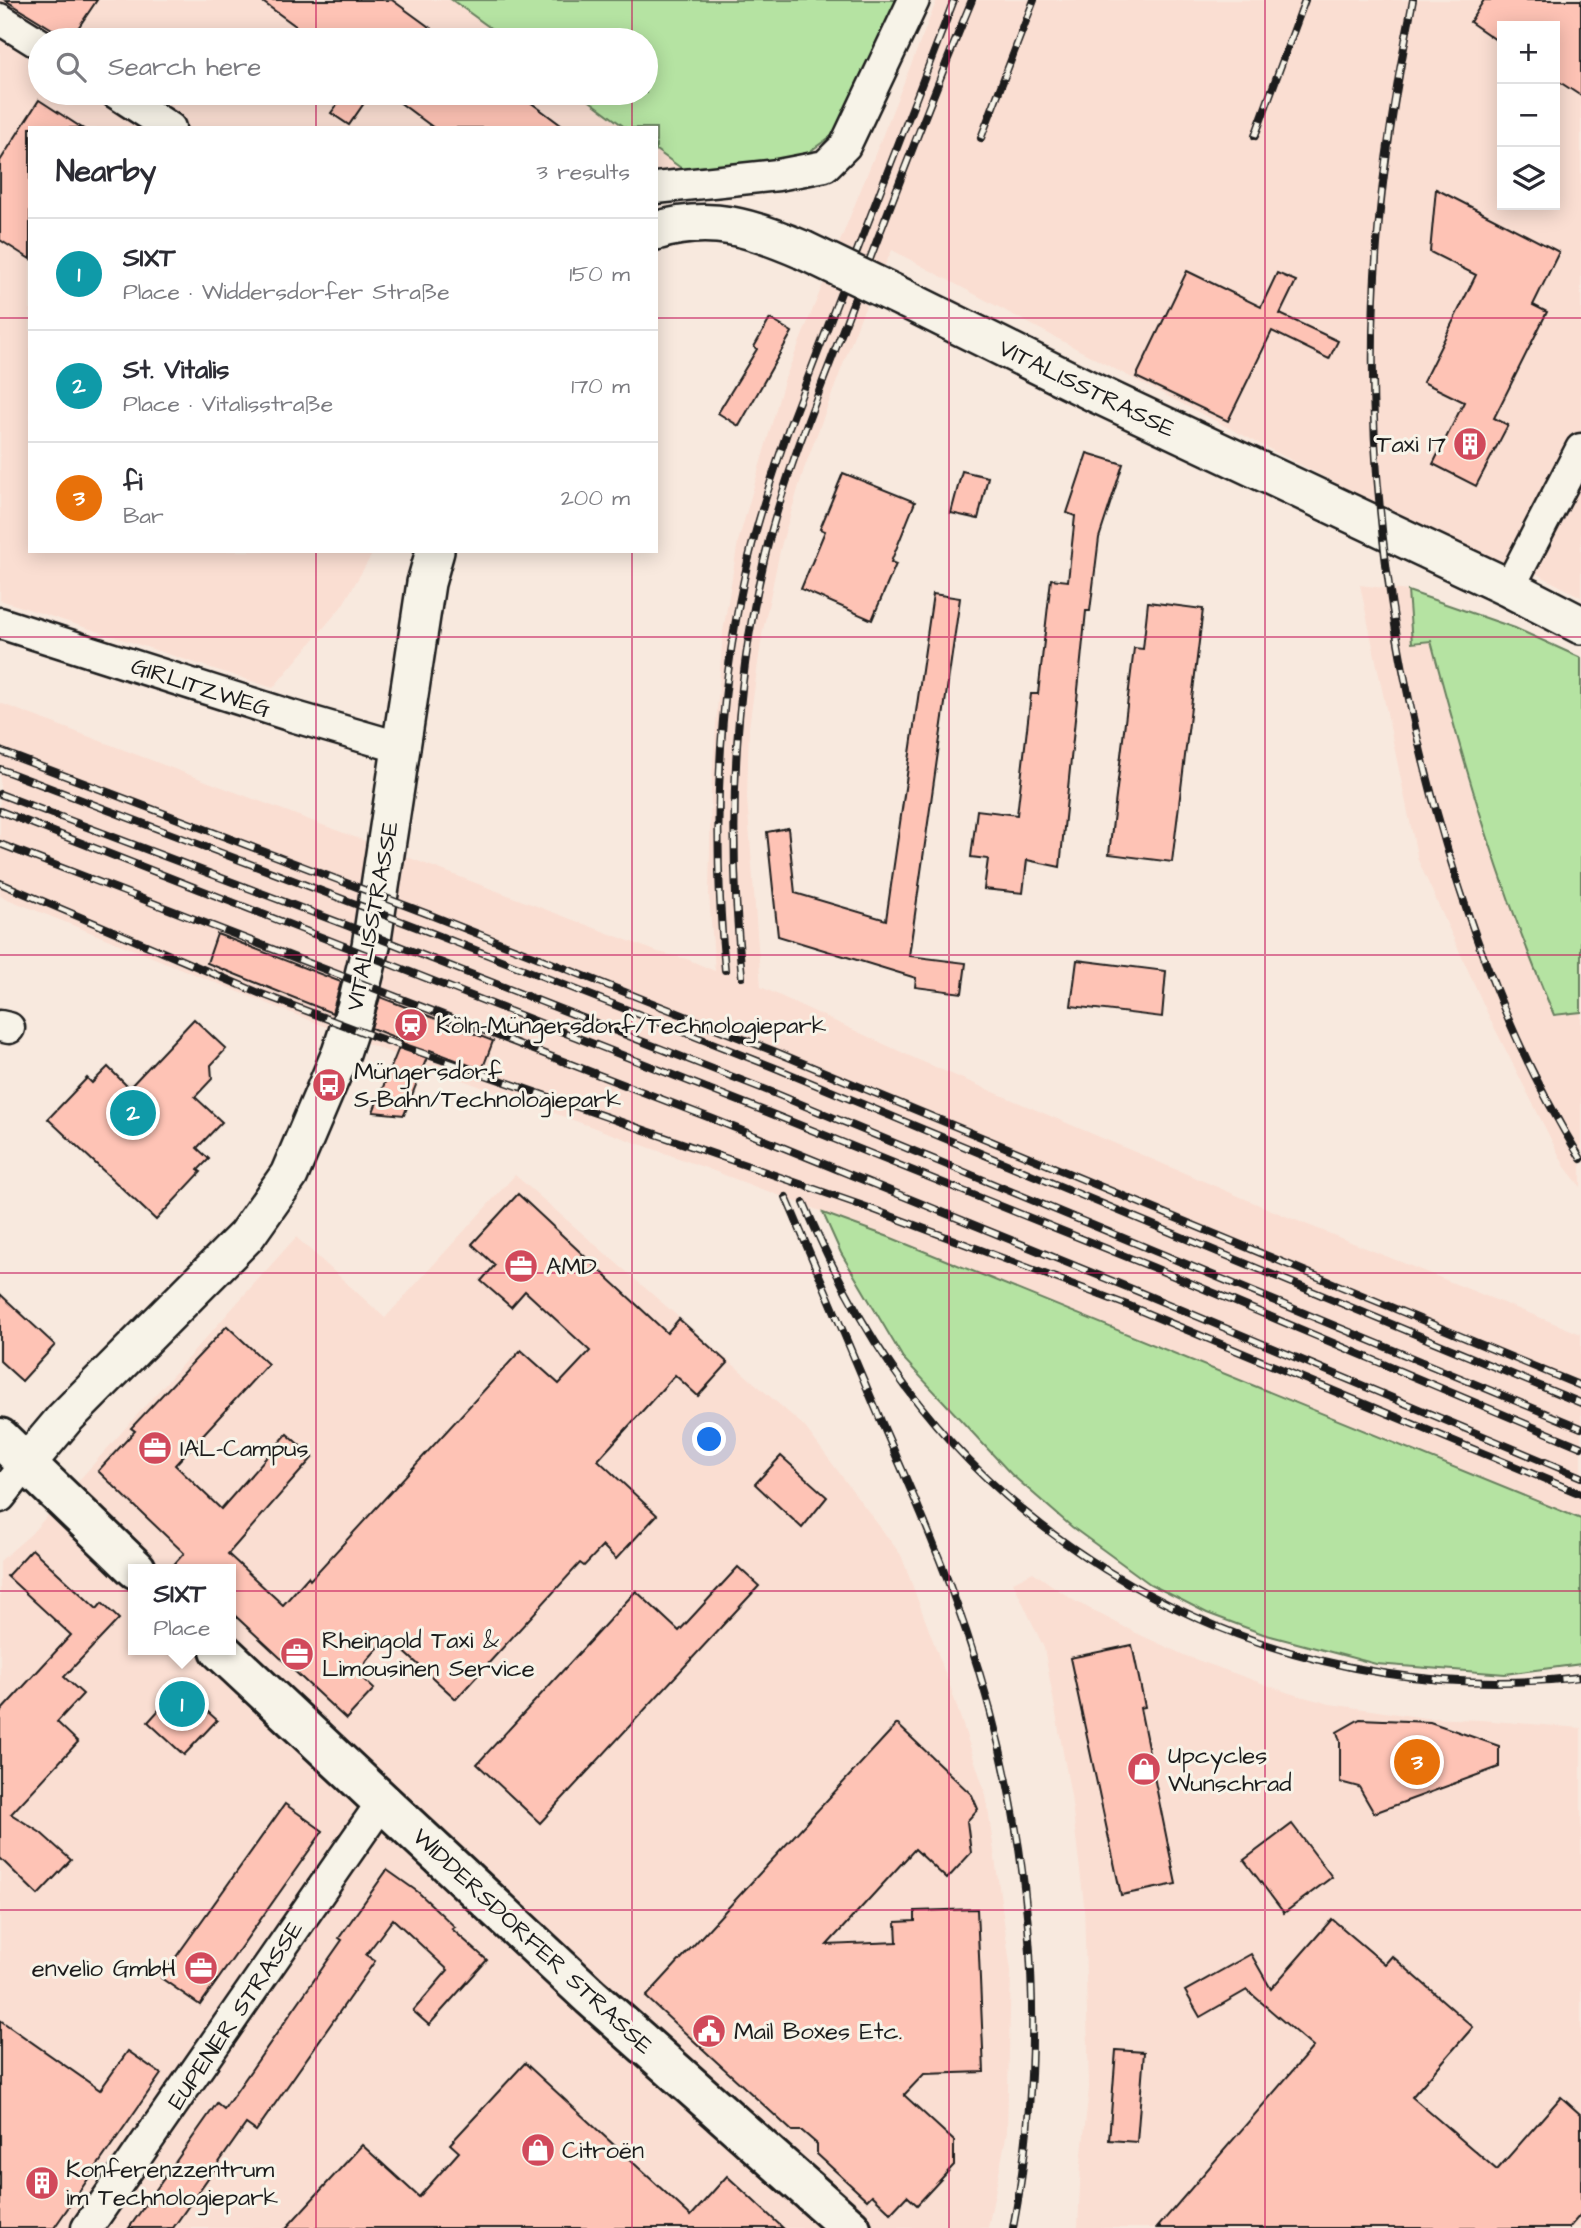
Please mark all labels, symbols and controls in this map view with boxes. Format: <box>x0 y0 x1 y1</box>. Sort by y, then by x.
map controls <box>1497 21 1560 210</box>
button: + <box>1497 21 1560 84</box>
search box <box>28 28 658 105</box>
icon: search <box>52 48 90 86</box>
text: Search here <box>108 49 261 85</box>
button: − <box>1497 84 1560 147</box>
button: layers <box>1497 147 1560 210</box>
text: Nearby <box>56 151 156 193</box>
text: 3 results <box>536 156 630 188</box>
text: SIXT <box>123 240 175 276</box>
text: 1 <box>78 258 80 290</box>
text: 150 m <box>569 258 630 290</box>
text: Place · Widdersdorfer Straße <box>123 276 450 308</box>
street label: VITALISSTRASSE <box>993 331 1181 446</box>
text: St. Vitalis <box>123 352 229 388</box>
text: 2 <box>72 370 86 402</box>
text: 170 m <box>571 370 630 402</box>
text: Place · Vitalisstraße <box>123 388 333 420</box>
building icon: Taxi 17 <box>1451 425 1489 463</box>
place label: Taxi 17 <box>1376 428 1446 462</box>
text: fi <box>123 464 142 500</box>
text: 3 <box>73 482 85 514</box>
text: 200 m <box>561 482 630 514</box>
text: Bar <box>123 500 164 532</box>
street label: GIRLITZWEG <box>127 649 275 727</box>
street label: VITALISSTRASSE <box>338 818 408 1014</box>
station icon: Köln-Müngersdorf/Technologiepark <box>392 1006 430 1044</box>
place label: Köln-Müngersdorf/Technologiepark <box>436 1009 827 1044</box>
place label: Müngersdorf S-Bahn/Technologiepark <box>354 1055 622 1118</box>
bus stop icon: Müngersdorf S-Bahn/Technologiepark <box>310 1066 348 1104</box>
pin: 2 <box>110 1087 156 1139</box>
office icon: AMD <box>502 1247 540 1285</box>
place label: AMD <box>546 1250 597 1284</box>
your location <box>692 1422 726 1456</box>
office icon: IAL-Campus <box>136 1429 174 1467</box>
place label: IAL-Campus <box>180 1432 309 1466</box>
popup <box>128 1564 236 1655</box>
text: SIXT <box>154 1576 206 1612</box>
text: Place <box>154 1612 210 1644</box>
place label: Rheingold Taxi & Limousinen Service <box>322 1624 535 1686</box>
office icon: Rheingold Taxi & Limousinen Service <box>278 1635 316 1673</box>
pin: 1 <box>159 1678 205 1730</box>
pin: 3 <box>1394 1736 1440 1788</box>
place label: Upcycles Wunschrad <box>1168 1739 1292 1801</box>
shop icon: Upcycles Wunschrad <box>1125 1750 1163 1788</box>
street label: WIDDERSDORFER STRASSE <box>404 1821 660 2063</box>
street label: EUPENER STRASSE <box>160 1914 312 2117</box>
office icon: envelio GmbH <box>182 1949 220 1987</box>
place label: envelio GmbH <box>32 1952 176 1986</box>
public building icon: Mail Boxes Etc. <box>690 2012 728 2050</box>
place label: Mail Boxes Etc. <box>734 2015 902 2049</box>
shop icon: Citroën <box>519 2131 557 2169</box>
place label: Citroën <box>562 2134 644 2168</box>
place label: Konferenzzentrum im Technologiepark <box>66 2153 279 2216</box>
building icon: Konferenzzentrum im Technologiepark <box>23 2164 61 2202</box>

